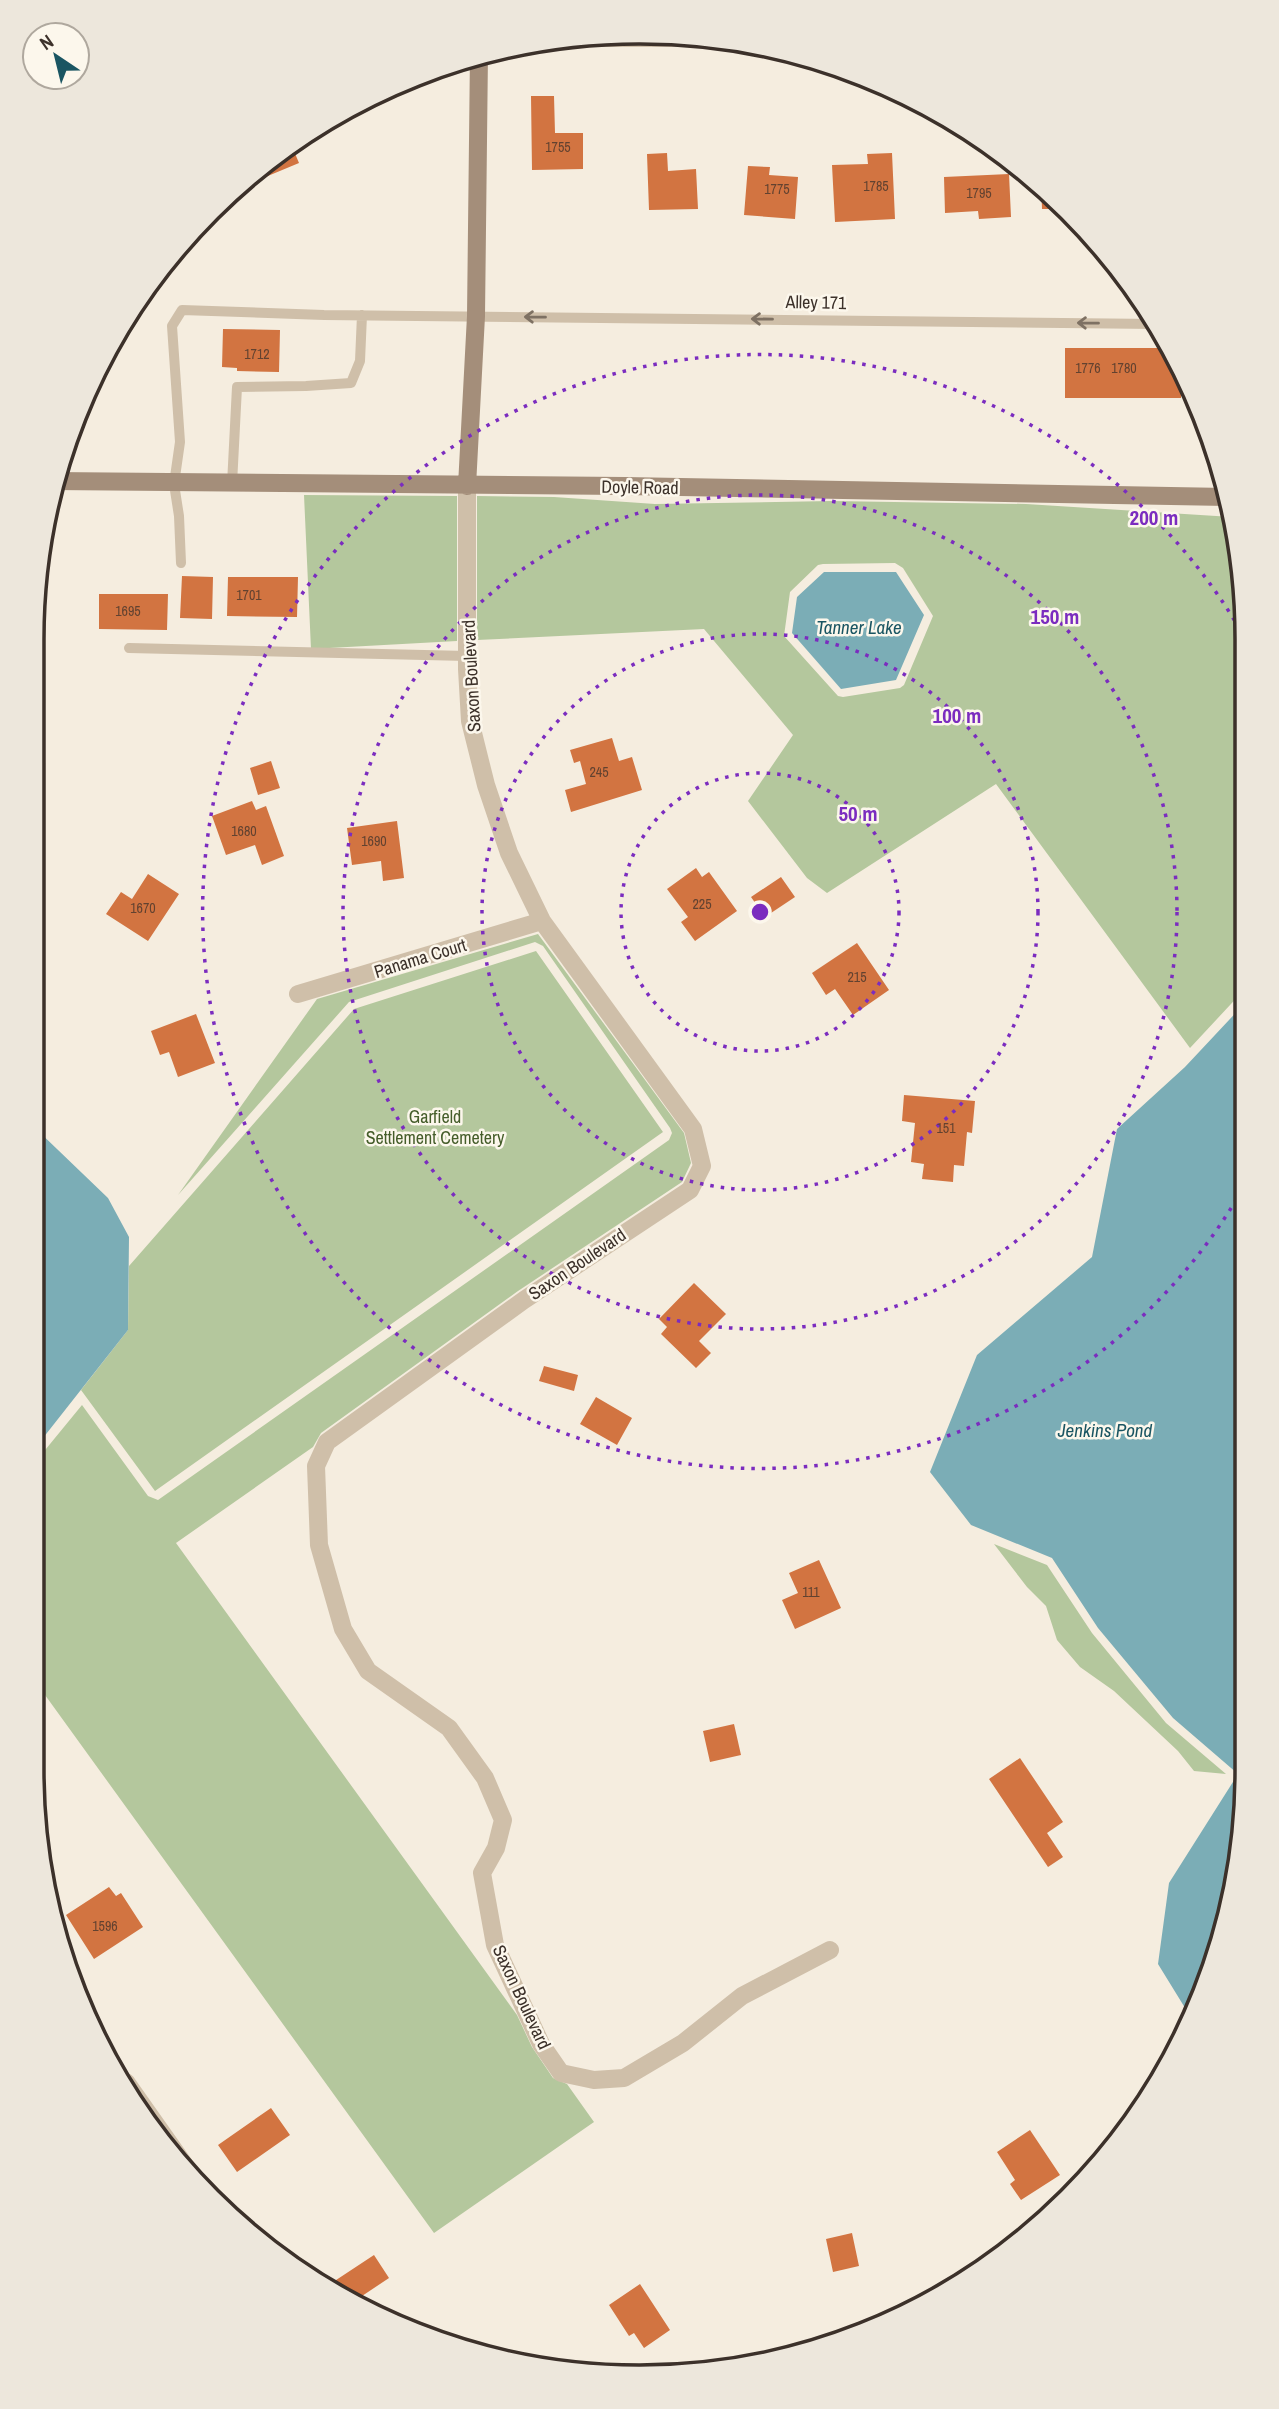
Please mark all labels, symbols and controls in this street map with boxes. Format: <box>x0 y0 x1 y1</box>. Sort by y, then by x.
north arrow <box>21 21 91 91</box>
text: N <box>34 28 58 56</box>
house number: 1755 <box>545 138 571 156</box>
house number: 1785 <box>863 177 889 195</box>
house number: 1775 <box>764 180 790 198</box>
house number: 1795 <box>966 184 992 202</box>
street label: Alley 171 <box>784 289 847 315</box>
one-way arrow <box>523 310 546 324</box>
one-way arrow <box>751 313 774 326</box>
one-way arrow <box>1076 316 1099 330</box>
house number: 1712 <box>244 345 270 363</box>
house number: 1776 <box>1075 359 1101 377</box>
house number: 1780 <box>1111 359 1137 377</box>
street label: Doyle Road <box>601 474 679 500</box>
text: 200 m <box>1130 503 1178 532</box>
house number: 1701 <box>236 586 262 604</box>
house number: 1695 <box>115 602 141 620</box>
text: 150 m <box>1031 602 1079 631</box>
water label: Tanner Lake <box>816 614 902 640</box>
street label: Saxon Boulevard <box>456 619 486 733</box>
text: 100 m <box>933 701 981 730</box>
house number: 245 <box>589 763 609 781</box>
text: 50 m <box>838 799 878 828</box>
house number: 1680 <box>231 822 257 840</box>
house number: 1690 <box>361 832 387 850</box>
house number: 225 <box>692 895 712 913</box>
house number: 1670 <box>130 899 156 917</box>
centre of rings <box>748 900 772 924</box>
street label: Panama Court <box>371 932 469 984</box>
house number: 215 <box>847 968 867 986</box>
park label: Garfield Settlement Cemetery <box>366 1104 505 1150</box>
house number: 151 <box>936 1119 956 1137</box>
street label: Saxon Boulevard <box>523 1222 631 1306</box>
water label: Jenkins Pond <box>1057 1417 1153 1443</box>
house number: 111 <box>802 1583 820 1601</box>
house number: 1596 <box>92 1917 118 1935</box>
street label: Saxon Boulevard <box>487 1941 557 2053</box>

